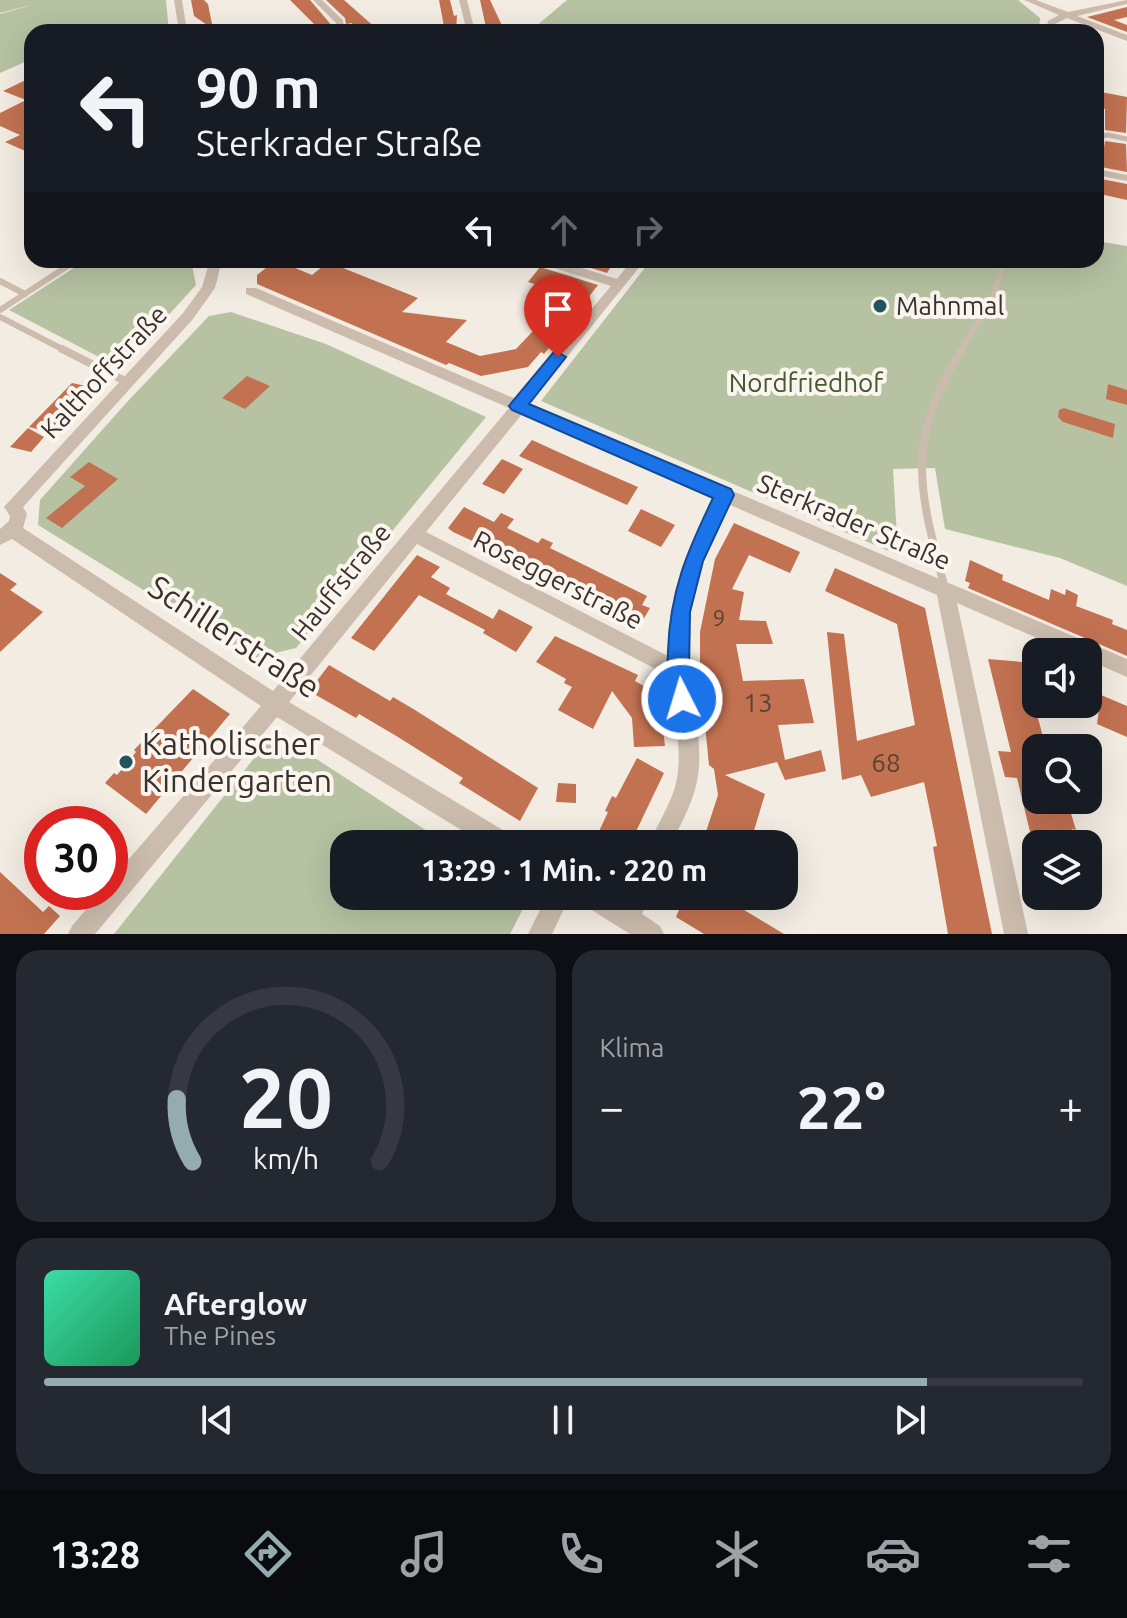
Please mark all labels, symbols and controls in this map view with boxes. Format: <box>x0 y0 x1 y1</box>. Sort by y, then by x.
icon: left <box>64 56 168 160</box>
text: 90 m <box>196 56 321 119</box>
text: Sterkrader Straße <box>196 122 482 163</box>
icon: left <box>458 208 502 252</box>
icon: ahead <box>542 208 586 252</box>
icon: right <box>626 208 670 252</box>
pin <box>524 275 592 357</box>
icon: arrive <box>536 287 580 331</box>
place label: Mahnmal <box>896 291 1004 320</box>
marker: Mahnmal <box>871 297 889 315</box>
street label: Kalthoffstraße <box>35 299 172 444</box>
park label: Nordfriedhof <box>729 368 884 397</box>
street label: Sterkrader Straße <box>753 468 955 575</box>
street label: Hauffstraße <box>285 518 396 646</box>
street label: Roseggerstraße <box>469 524 648 635</box>
street label: Schillerstraße <box>142 568 327 705</box>
house number: 9 <box>713 605 725 630</box>
map controls <box>1022 638 1102 910</box>
button: sound <box>1022 638 1102 718</box>
position arrow <box>640 657 724 741</box>
house number: 13 <box>743 688 773 717</box>
place label: Katholischer Kindergarten <box>142 725 332 798</box>
button: search <box>1022 734 1102 814</box>
house number: 68 <box>871 748 901 777</box>
marker: Katholischer Kindergarten <box>117 753 135 771</box>
speed limit sign: 30 <box>24 806 128 910</box>
button: layers <box>1022 830 1102 910</box>
text: 13:29 · 1 Min. · 220 m <box>421 853 707 887</box>
text: Klima <box>600 1033 664 1062</box>
text: 20 <box>239 1050 333 1144</box>
text: 22° <box>797 1073 886 1140</box>
text: − <box>600 1082 624 1131</box>
text: + <box>1058 1082 1083 1131</box>
text: km/h <box>253 1142 319 1174</box>
text: Afterglow <box>164 1287 307 1321</box>
text: The Pines <box>164 1321 276 1350</box>
icon: previous <box>195 1398 239 1442</box>
icon: pause <box>541 1398 585 1442</box>
icon: next <box>888 1398 932 1442</box>
icon: directions <box>240 1526 296 1582</box>
icon: music <box>396 1526 452 1582</box>
icon: phone <box>553 1526 609 1582</box>
icon: climate <box>709 1526 765 1582</box>
icon: car <box>865 1526 921 1582</box>
icon: filters <box>1021 1526 1077 1582</box>
text: 13:28 <box>50 1534 140 1575</box>

